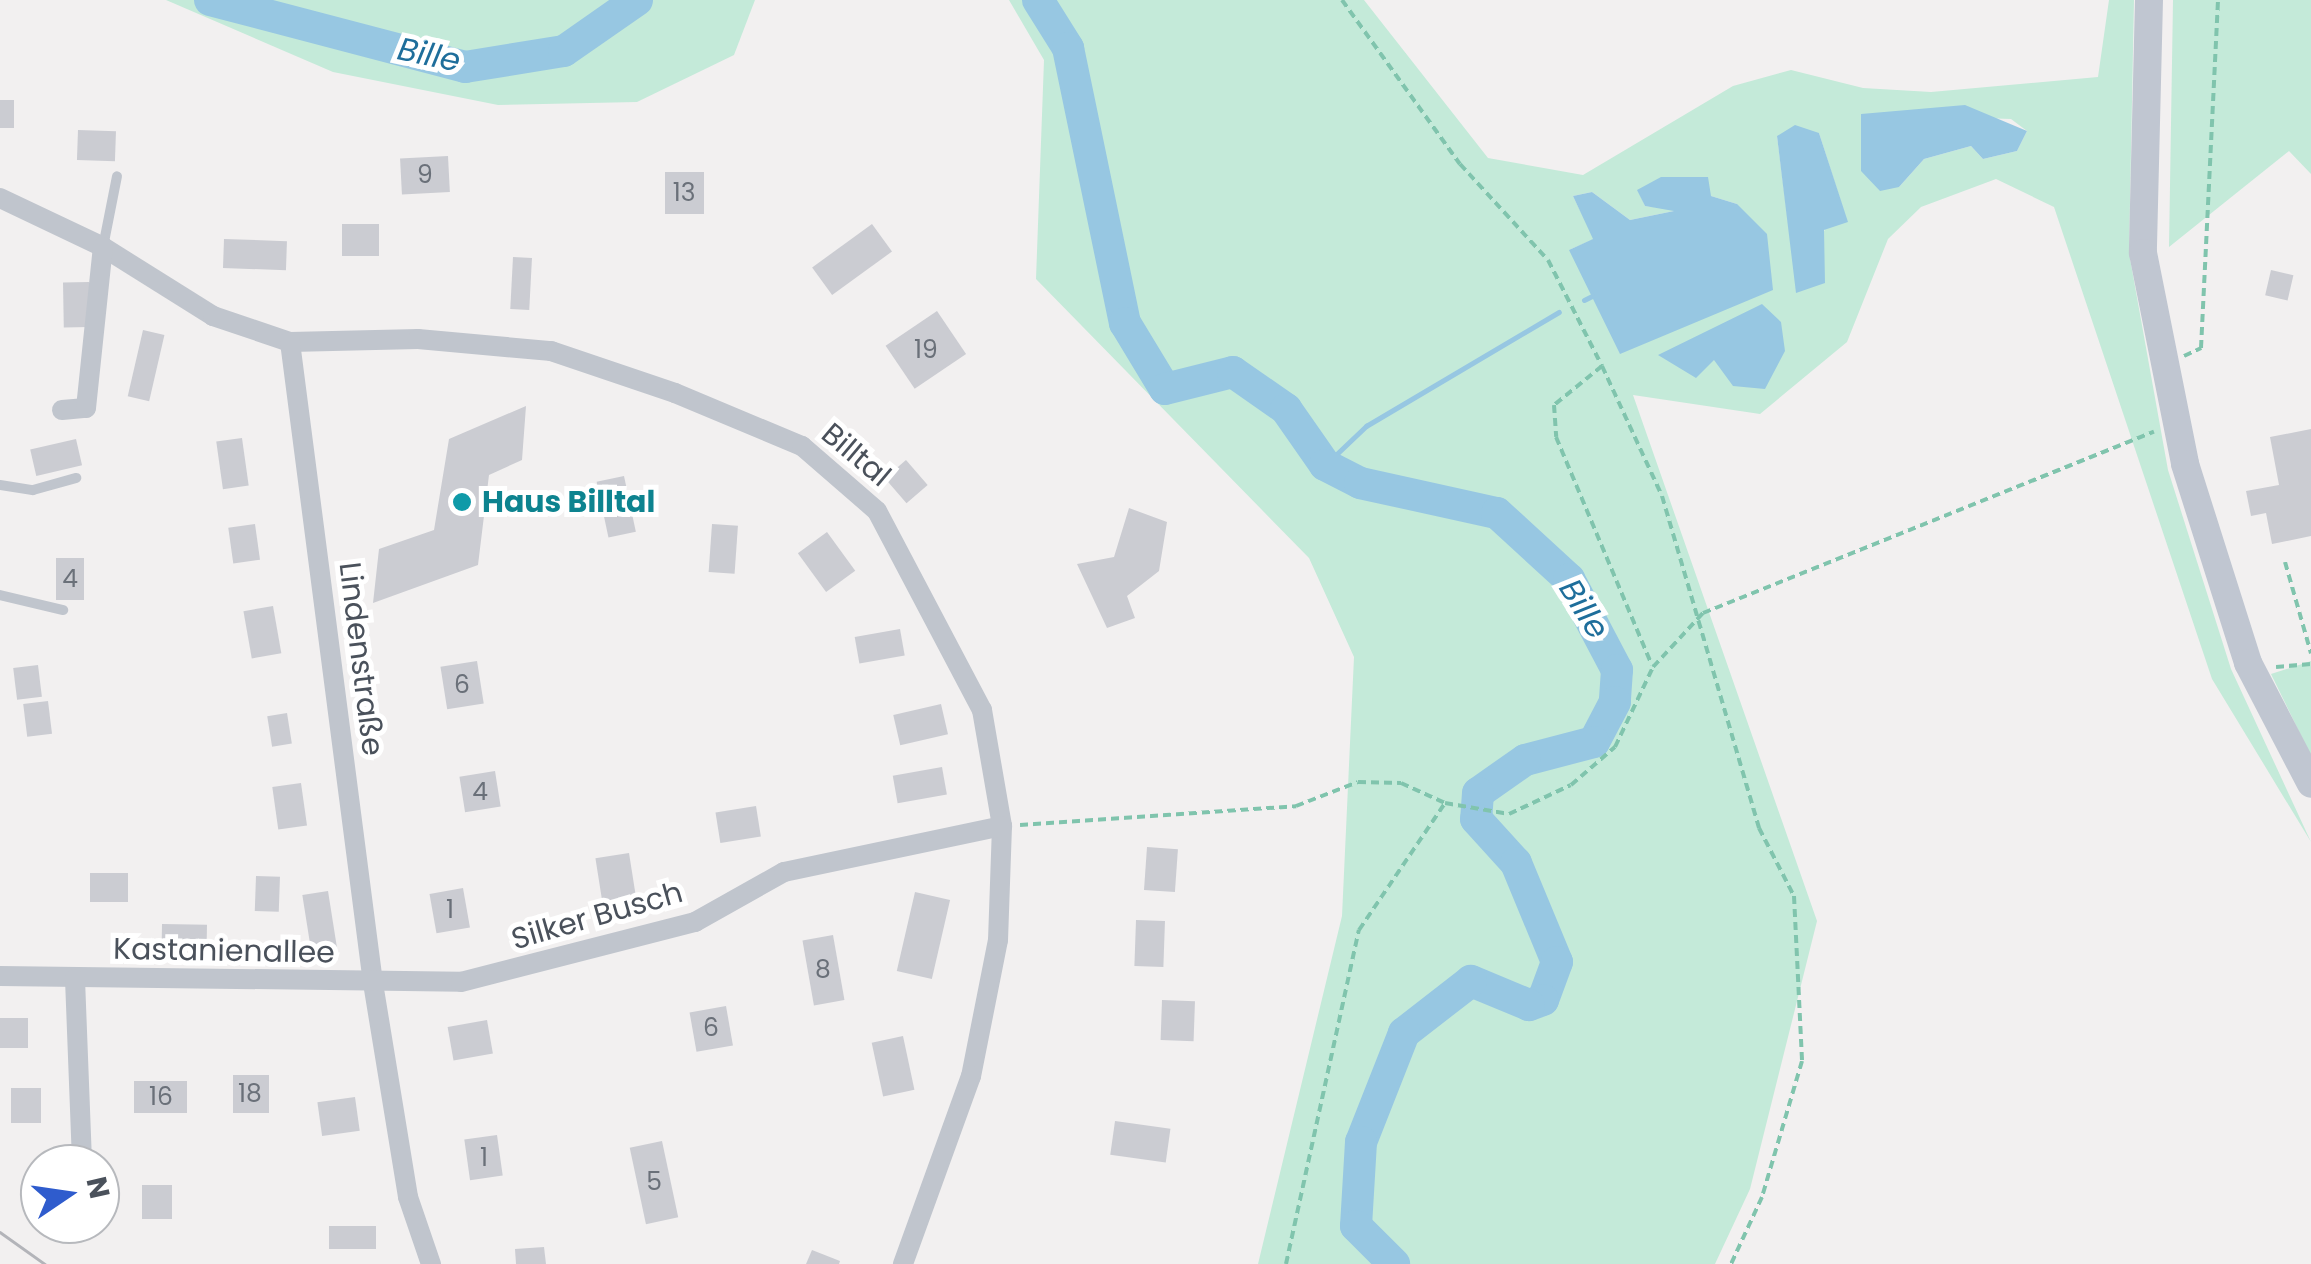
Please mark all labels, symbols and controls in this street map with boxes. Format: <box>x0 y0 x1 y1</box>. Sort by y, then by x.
water label: Bille <box>394 30 464 80</box>
house number: 9 <box>417 160 433 190</box>
house number: 13 <box>673 178 695 208</box>
house number: 19 <box>914 335 938 365</box>
street label: Billtal <box>814 416 898 494</box>
place label: Haus Billtal <box>482 484 655 520</box>
marker: Haus Billtal <box>451 491 473 513</box>
street label: Lindenstraße <box>331 560 391 758</box>
house number: 4 <box>62 564 78 594</box>
water label: Bille <box>1551 572 1617 646</box>
house number: 6 <box>454 670 470 700</box>
house number: 4 <box>472 777 488 807</box>
street label: Silker Busch <box>507 874 687 958</box>
house number: 1 <box>446 895 454 925</box>
street label: Kastanienallee <box>113 931 335 971</box>
house number: 8 <box>815 955 831 985</box>
house number: 6 <box>703 1013 719 1043</box>
house number: 18 <box>238 1079 262 1109</box>
house number: 16 <box>149 1082 173 1112</box>
house number: 1 <box>480 1143 488 1173</box>
north arrow <box>20 1144 120 1244</box>
house number: 5 <box>646 1167 662 1197</box>
text: N <box>76 1173 119 1202</box>

